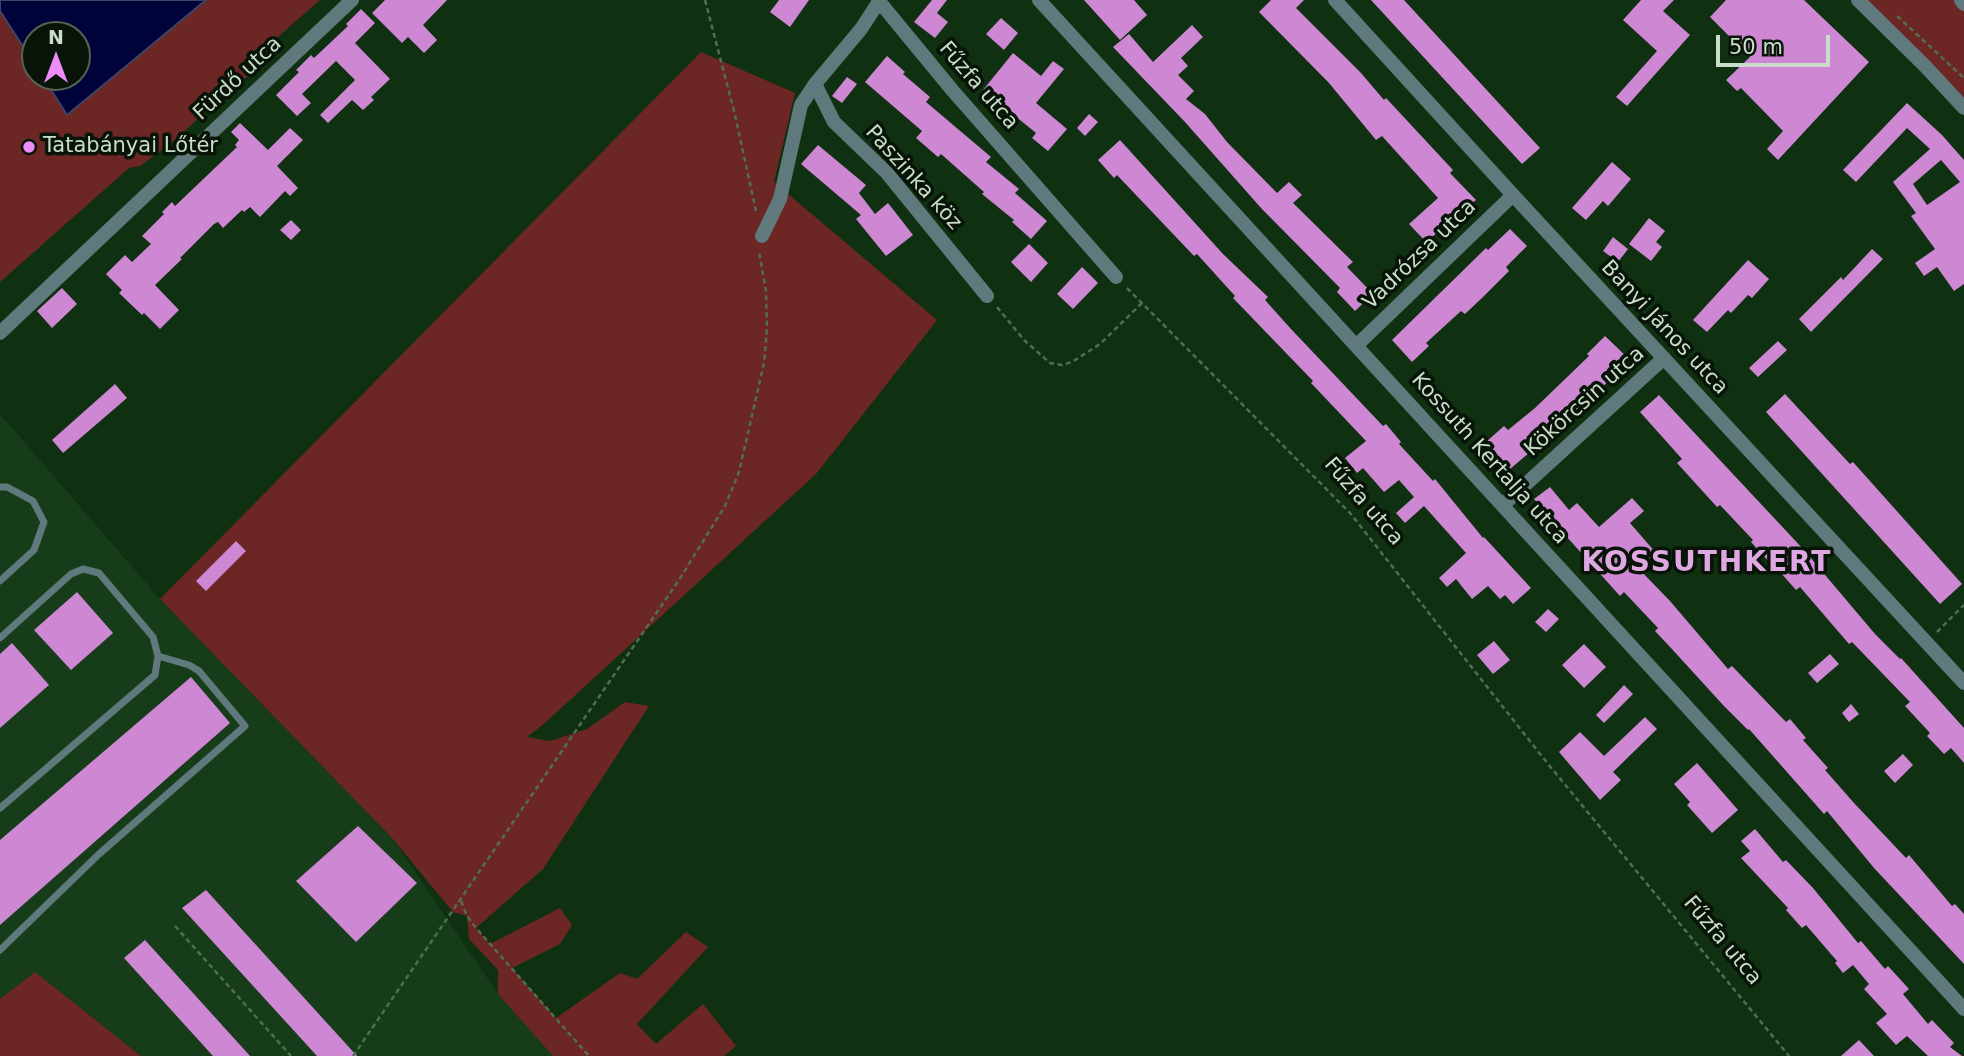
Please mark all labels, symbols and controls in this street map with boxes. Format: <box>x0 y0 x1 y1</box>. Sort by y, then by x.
north arrow <box>21 21 91 91</box>
scale bar <box>1719 21 1833 65</box>
text: N <box>48 26 64 48</box>
street label: Fürdő utca <box>189 32 287 126</box>
text: 50 m <box>1729 35 1783 59</box>
street label: Fűzfa utca <box>933 37 1023 135</box>
street label: Paszinka köz <box>859 120 967 236</box>
place label: Tatabányai Lőtér <box>43 134 218 160</box>
marker: Tatabányai Lőtér <box>21 139 37 155</box>
street label: Vadrózsa utca <box>1358 195 1482 315</box>
street label: Banyi János utca <box>1595 256 1733 400</box>
street label: Kökörcsin utca <box>1520 342 1650 462</box>
street label: Kossuth Kertalja utca <box>1406 368 1572 550</box>
street label: Fűzfa utca <box>1318 453 1408 551</box>
district label: KOSSUTHKERT <box>1583 547 1831 581</box>
street label: Fűzfa utca <box>1678 891 1766 991</box>

